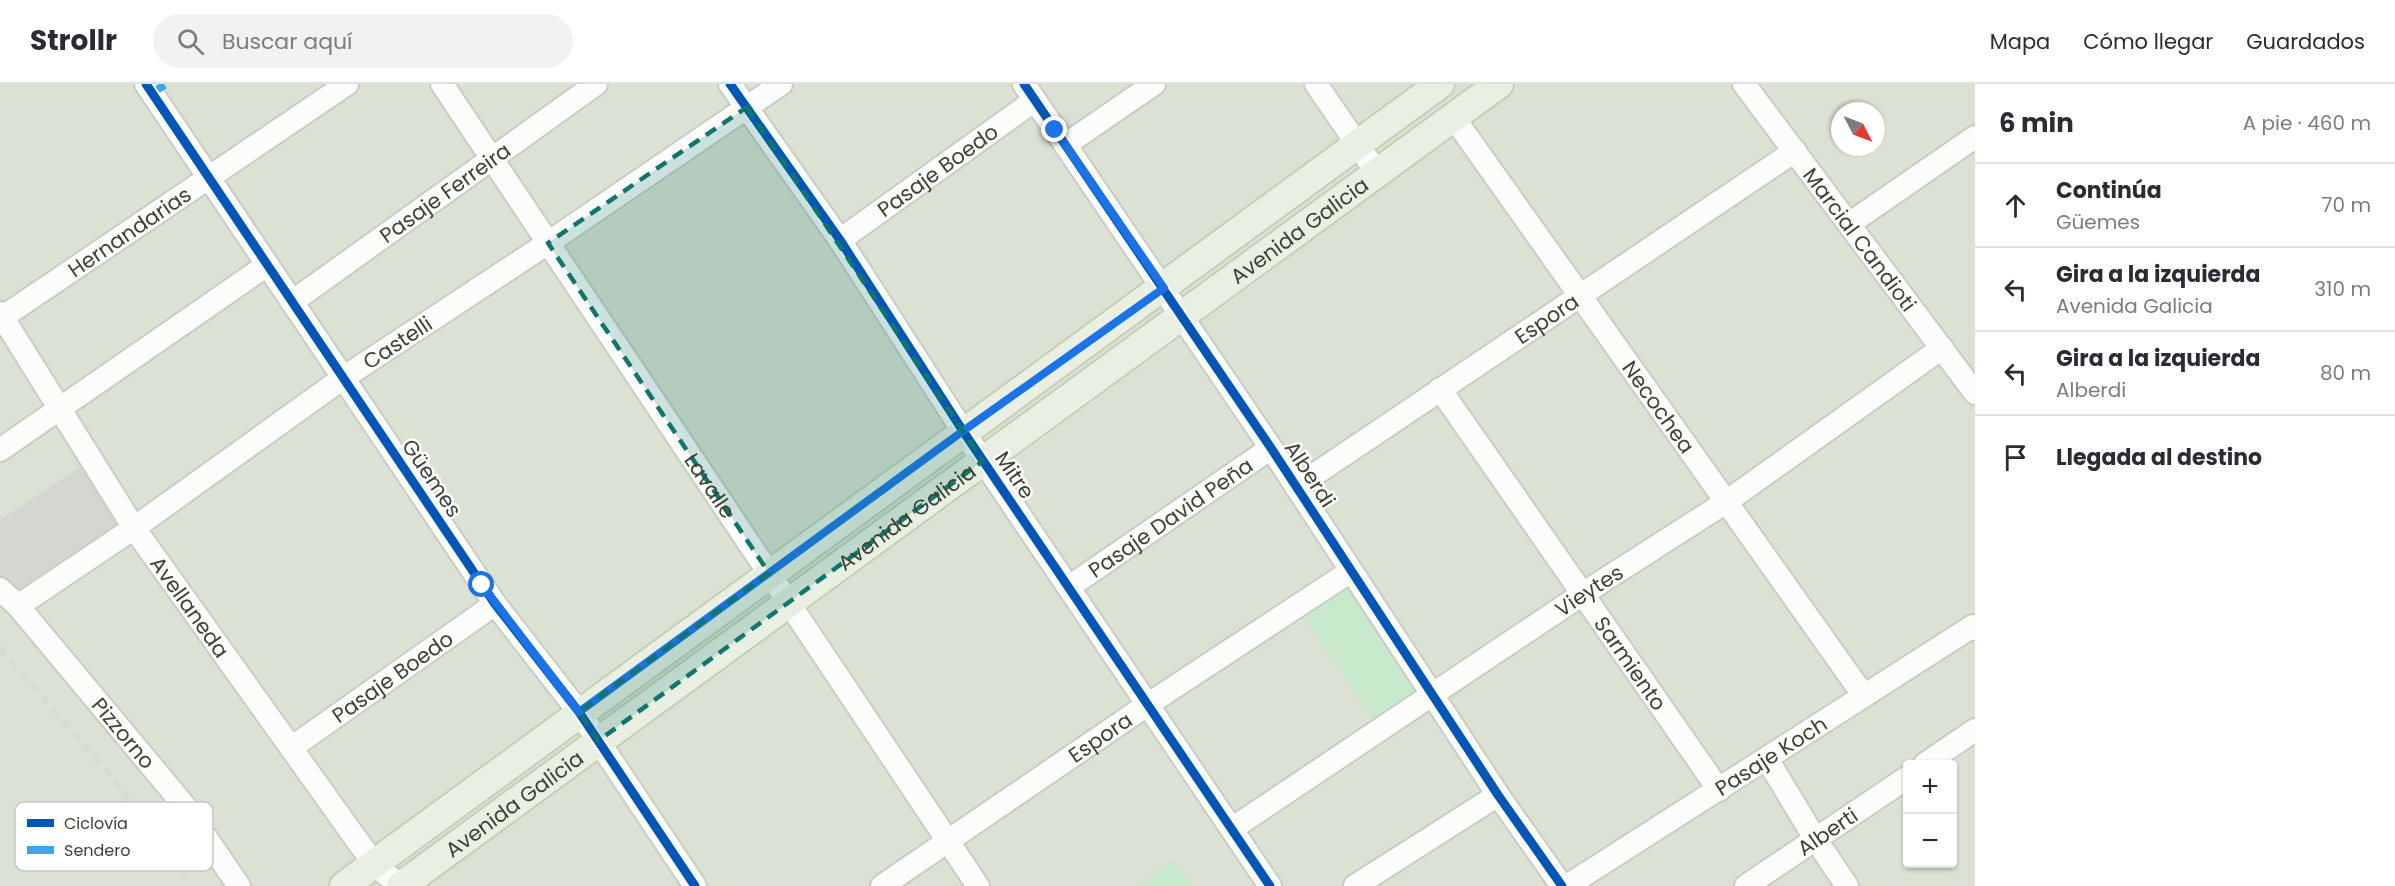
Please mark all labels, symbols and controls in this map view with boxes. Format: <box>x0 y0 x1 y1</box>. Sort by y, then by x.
search box <box>153 14 573 68</box>
text: Strollr <box>30 21 117 60</box>
icon: search <box>174 25 207 58</box>
text: Buscar aquí <box>222 26 353 57</box>
text: Mapa <box>1990 27 2050 56</box>
text: Cómo llegar <box>2083 27 2213 56</box>
text: Guardados <box>2246 27 2365 56</box>
north arrow <box>1831 102 1885 156</box>
text: 6 min <box>1999 105 2074 141</box>
text: A pie · 460 m <box>2243 109 2371 137</box>
route end <box>1041 116 1067 142</box>
street label: Pasaje Boedo <box>871 117 1004 223</box>
street label: Pasaje Ferreira <box>373 136 516 249</box>
street label: Marcial Candioti <box>1797 162 1923 317</box>
street label: Avenida Galicia <box>1224 170 1374 290</box>
text: Continúa <box>2056 175 2162 206</box>
street label: Hernandarias <box>62 179 197 284</box>
icon: ahead <box>1999 189 2032 222</box>
text: 70 m <box>2322 191 2371 219</box>
text: Güemes <box>2056 208 2140 236</box>
text: Gira a la izquierda <box>2056 259 2260 290</box>
icon: left <box>1999 273 2032 306</box>
text: 310 m <box>2314 275 2371 303</box>
street label: Espora <box>1509 286 1584 350</box>
text: Avenida Galicia <box>2056 292 2213 320</box>
street label: Castelli <box>357 309 438 376</box>
text: Gira a la izquierda <box>2056 343 2260 374</box>
street label: Necochea <box>1616 355 1702 459</box>
icon: left <box>1999 357 2032 390</box>
text: 80 m <box>2320 359 2371 387</box>
text: Alberdi <box>2056 376 2126 404</box>
street label: Güemes <box>395 433 469 523</box>
street label: Alberdi <box>1278 435 1342 513</box>
icon: arrive <box>1999 441 2032 474</box>
text: Llegada al destino <box>2056 442 2262 473</box>
street label: Mitre <box>989 445 1041 505</box>
street label: Lavalle <box>678 447 743 524</box>
street label: Pasaje David Peña <box>1082 450 1258 584</box>
street label: Avenida Galicia <box>831 457 982 577</box>
street label: Avellaneda <box>144 550 236 663</box>
street label: Vieytes <box>1549 557 1628 623</box>
route start <box>468 571 494 597</box>
street label: Sarmiento <box>1588 610 1674 716</box>
street label: Pasaje Boedo <box>326 624 459 729</box>
street label: Pizzorno <box>86 691 162 775</box>
street label: Espora <box>1062 705 1138 769</box>
street label: Pasaje Koch <box>1709 709 1832 802</box>
street label: Avenida Galicia <box>439 743 589 864</box>
map controls <box>1903 760 1957 868</box>
button: + <box>1903 760 1957 814</box>
street label: Alberti <box>1791 800 1863 862</box>
legend <box>15 802 213 871</box>
text: Ciclovía <box>64 812 128 835</box>
button: − <box>1903 814 1957 868</box>
text: Sendero <box>64 839 131 862</box>

